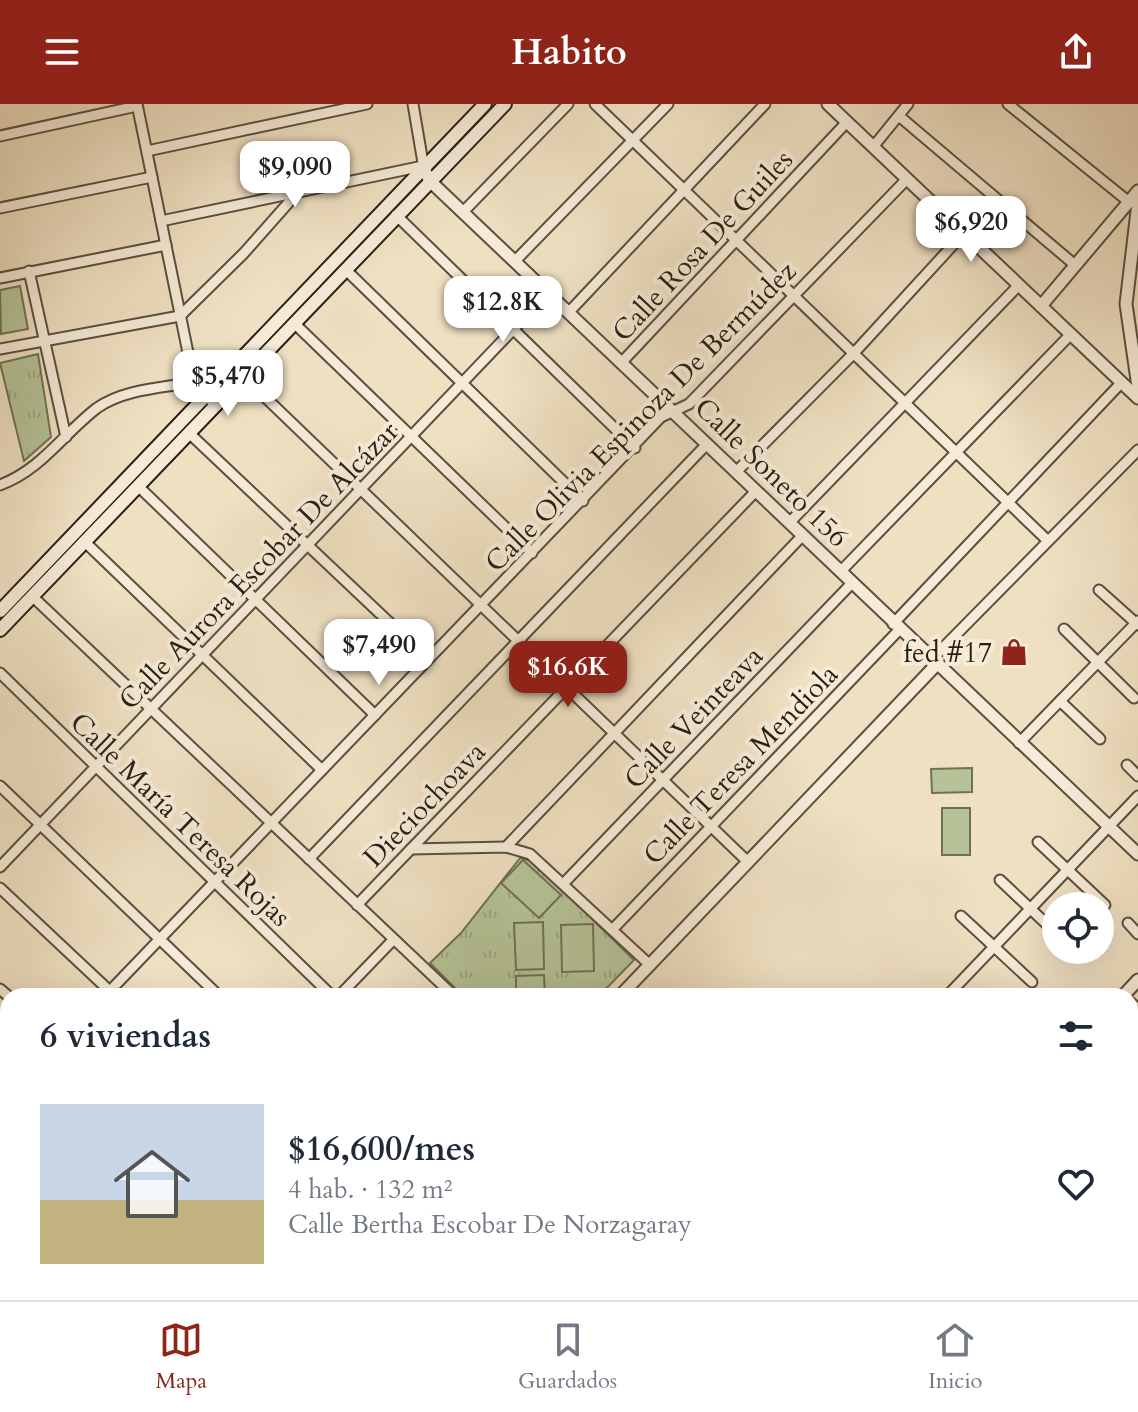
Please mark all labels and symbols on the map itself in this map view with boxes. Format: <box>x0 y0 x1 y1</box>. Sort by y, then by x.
pin: $9,090 <box>230 141 360 209</box>
street label: Calle Rosa De Guiles <box>604 142 802 350</box>
pin: $6,920 <box>906 196 1036 264</box>
street label: Calle Olivia Espinoza De Bermúdez <box>477 252 805 581</box>
pin: $12.8K <box>438 276 568 344</box>
pin: $5,470 <box>163 350 293 418</box>
street label: Calle Soneto 156 <box>686 389 857 556</box>
street label: Calle Aurora Escobar De Alcázar <box>110 413 408 718</box>
pin: $7,490 <box>314 619 444 687</box>
place label: fed #17 <box>903 634 992 672</box>
shop icon: fed #17 <box>999 637 1029 667</box>
street label: Calle Veinteava <box>616 638 772 797</box>
pin: $16.6K <box>503 641 633 709</box>
street label: Calle Teresa Mendiola <box>635 656 847 873</box>
street label: Calle María Teresa Rojas <box>62 704 299 935</box>
street label: Dieciochoava <box>355 734 494 876</box>

